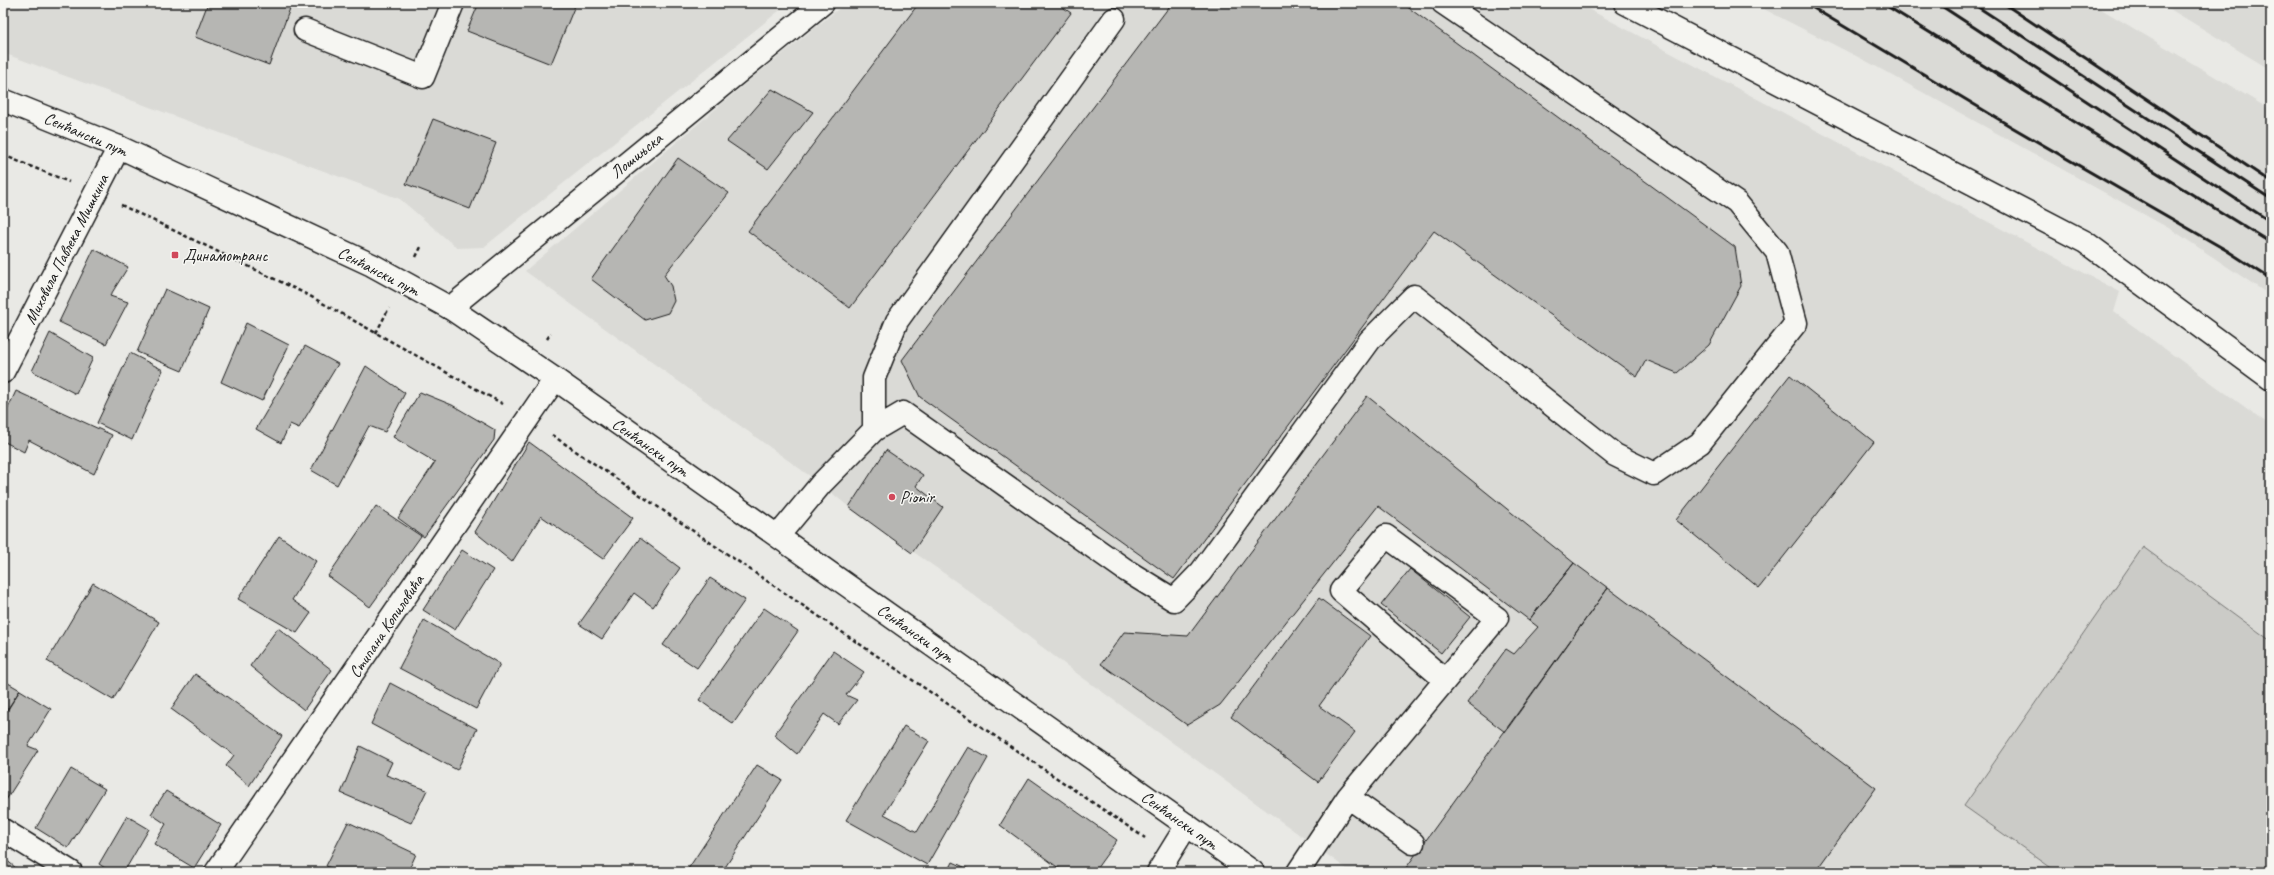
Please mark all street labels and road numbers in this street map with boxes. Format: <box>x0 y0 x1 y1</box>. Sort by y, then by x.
street label: Сенћански пут <box>41 107 132 162</box>
street label: Лошињска <box>606 127 668 183</box>
street label: Миховила Павлека Мишкина <box>19 169 114 328</box>
street label: Сенћански пут <box>334 242 425 302</box>
street label: Сенћански пут <box>608 413 695 482</box>
street label: Стипана Копиловића <box>344 569 429 682</box>
street label: Сенћански пут <box>873 599 960 668</box>
street label: Сенћански пут <box>1137 786 1224 855</box>

